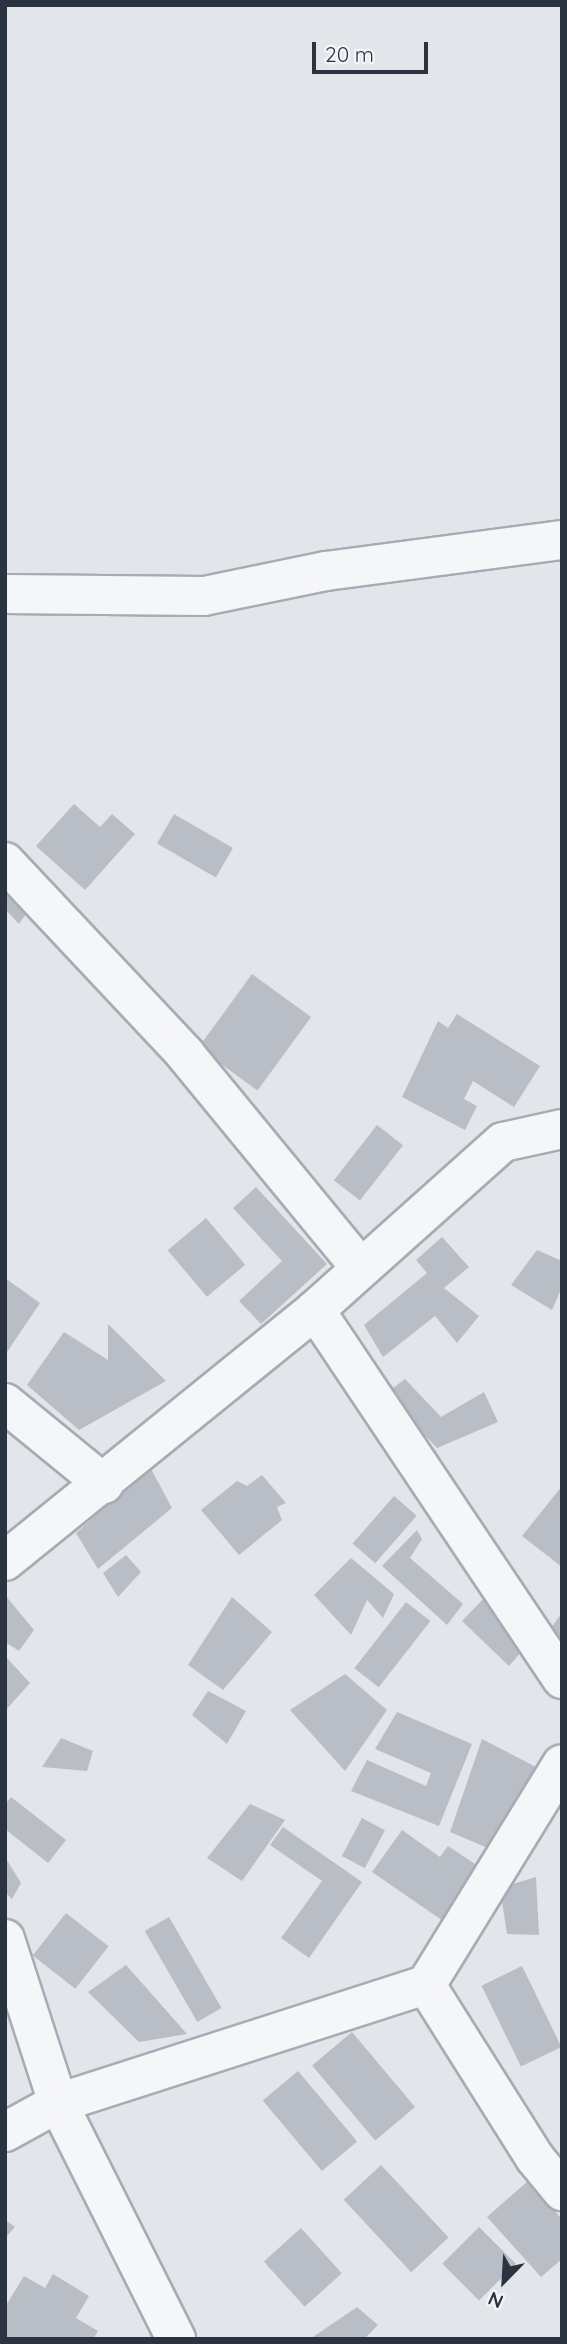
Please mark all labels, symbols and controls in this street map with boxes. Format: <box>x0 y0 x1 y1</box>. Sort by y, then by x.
scale bar <box>315 28 430 72</box>
text: 20 m <box>325 41 374 67</box>
north arrow <box>469 2246 539 2316</box>
text: N <box>484 2286 507 2314</box>

